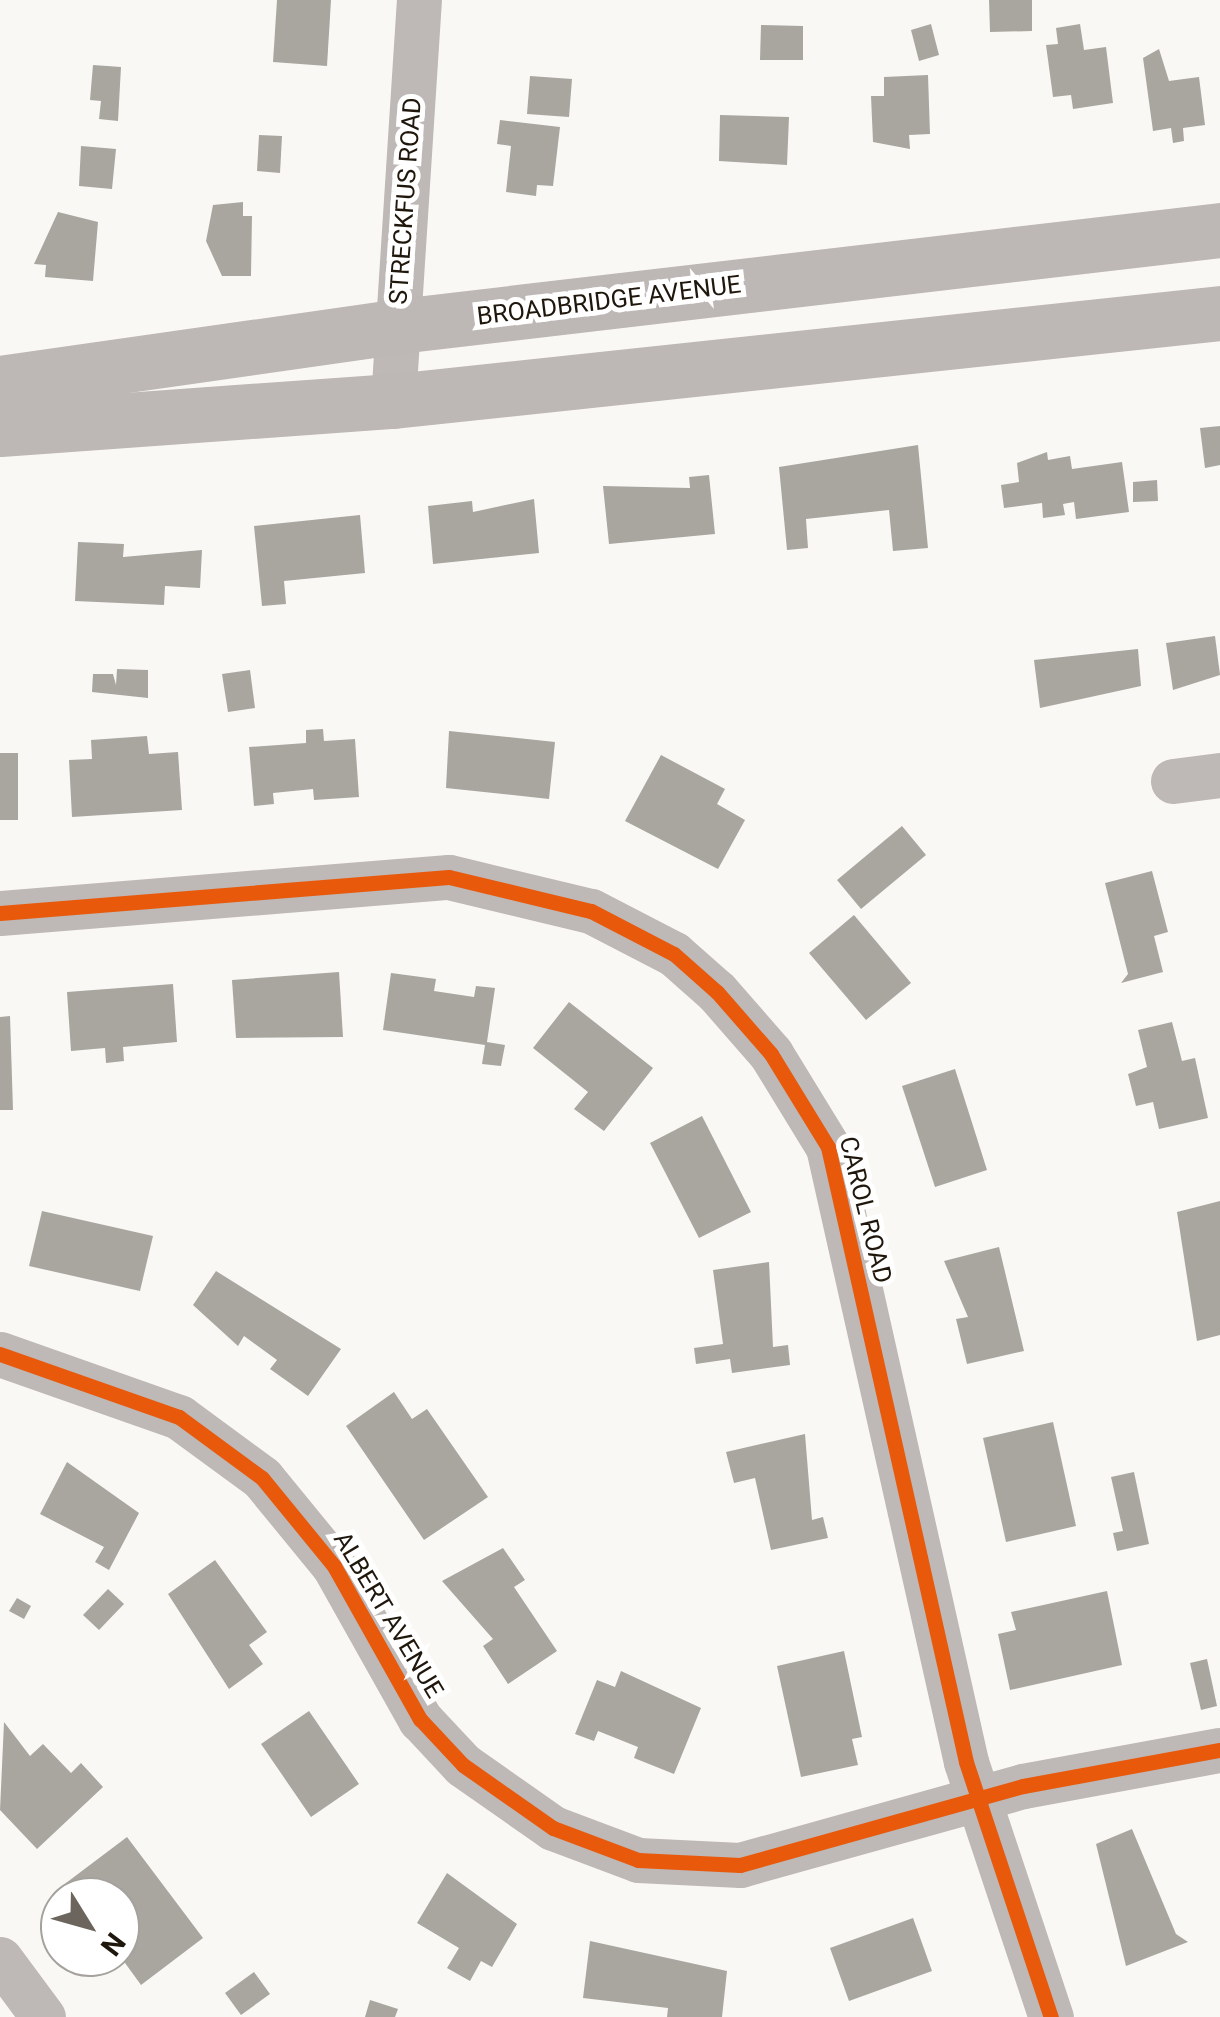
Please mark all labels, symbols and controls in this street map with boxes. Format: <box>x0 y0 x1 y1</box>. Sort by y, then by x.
street label: STRECKFUS ROAD <box>384 96 428 306</box>
street label: BROADBRIDGE AVENUE <box>475 270 743 332</box>
street label: CAROL ROAD <box>832 1134 898 1286</box>
street label: ALBERT AVENUE <box>327 1526 449 1704</box>
north arrow <box>40 1877 140 1977</box>
text: N <box>94 1926 132 1962</box>

